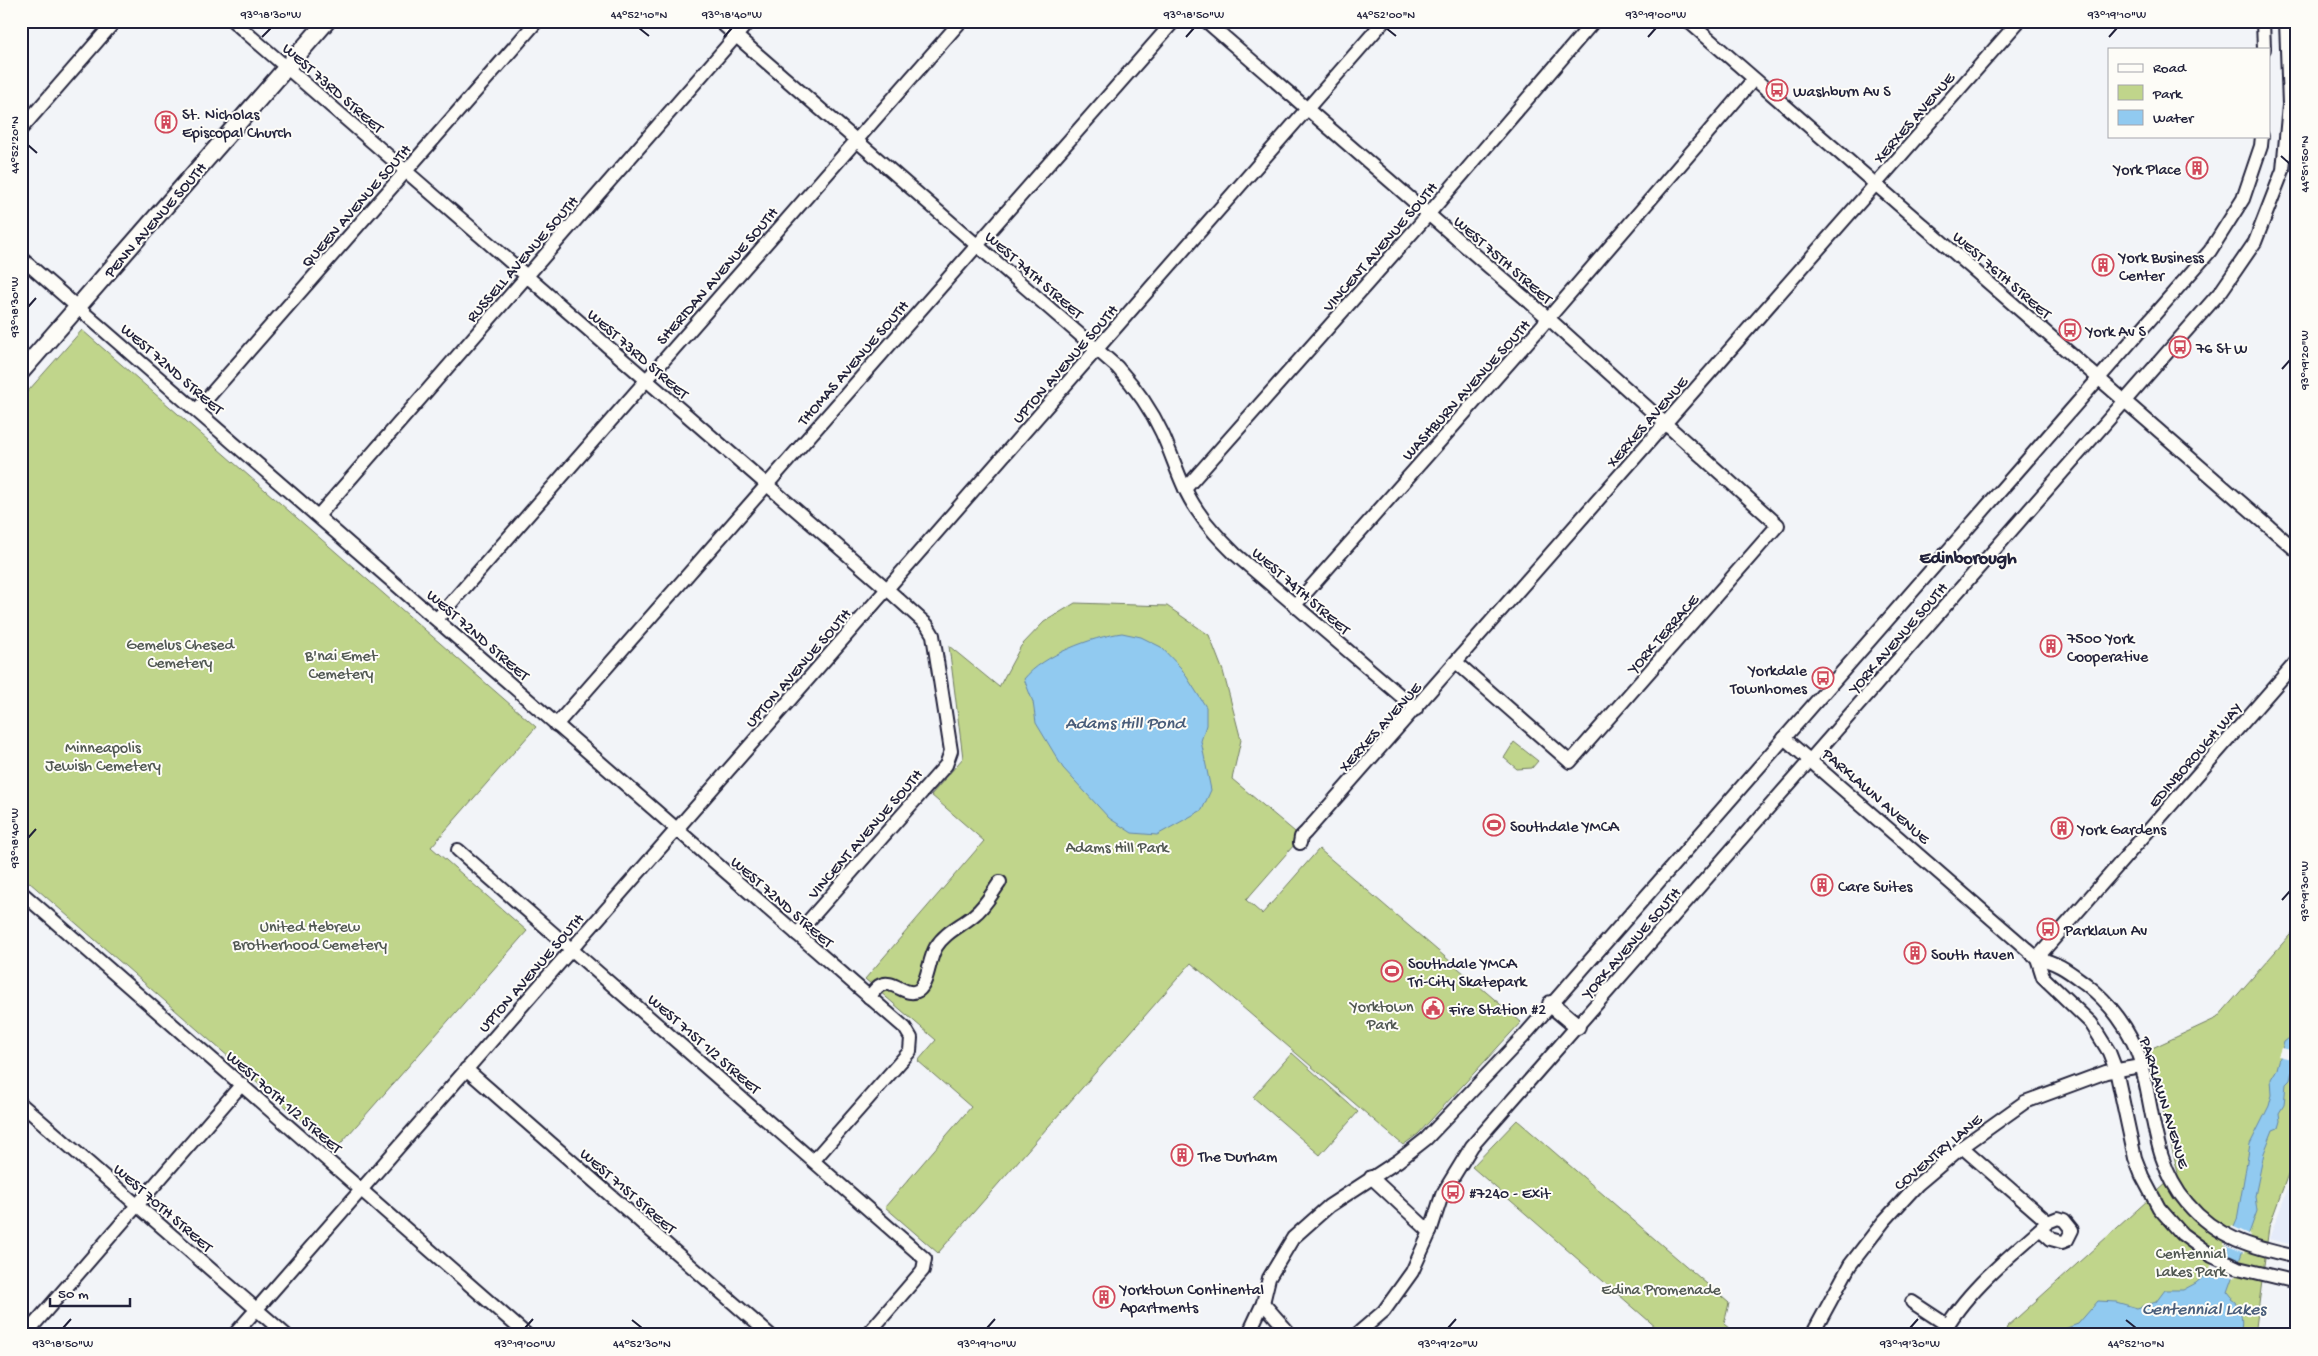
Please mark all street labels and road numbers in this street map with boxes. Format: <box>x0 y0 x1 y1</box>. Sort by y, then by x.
street label: WEST 73RD STREET <box>277 40 387 139</box>
street label: XERXES AVENUE <box>1870 69 1961 169</box>
street label: QUEEN AVENUE SOUTH <box>299 141 417 273</box>
street label: PENN AVENUE SOUTH <box>101 159 213 284</box>
street label: VINCENT AVENUE SOUTH <box>1320 179 1444 318</box>
street label: RUSSELL AVENUE SOUTH <box>464 193 584 327</box>
street label: SHERIDAN AVENUE SOUTH <box>654 204 784 350</box>
street label: WEST 75TH STREET <box>1448 214 1556 310</box>
street label: WEST 74TH STREET <box>980 229 1086 325</box>
street label: WEST 76TH STREET <box>1947 229 2055 325</box>
street label: THOMAS AVENUE SOUTH <box>794 297 915 432</box>
street label: UPTON AVENUE SOUTH <box>1010 301 1124 429</box>
street label: WEST 73RD STREET <box>582 306 692 405</box>
street label: WASHBURN AVENUE SOUTH <box>1399 316 1536 466</box>
street label: WEST 72ND STREET <box>115 321 227 421</box>
street label: XERXES AVENUE <box>1603 373 1694 473</box>
street label: WEST 74TH STREET <box>1247 545 1353 641</box>
street label: YORK AVENUE SOUTH <box>1845 579 1954 700</box>
street label: WEST 72ND STREET <box>421 587 533 687</box>
street label: YORK TERRACE <box>1624 591 1705 680</box>
street label: UPTON AVENUE SOUTH <box>743 605 857 733</box>
street label: XERXES AVENUE <box>1336 679 1428 778</box>
street label: EDINBOROUGH WAY <box>2146 700 2248 813</box>
street label: PARKLAWN AVENUE <box>1816 745 1933 850</box>
street label: VINCENT AVENUE SOUTH <box>805 766 929 905</box>
street label: WEST 72ND STREET <box>725 854 837 954</box>
street label: YORK AVENUE SOUTH <box>1578 884 1687 1005</box>
street label: UPTON AVENUE SOUTH <box>476 910 590 1038</box>
street label: WEST 71ST 1/2 STREET <box>642 992 764 1100</box>
street label: PARKLAWN AVENUE <box>2133 1034 2192 1172</box>
street label: WEST 70TH 1/2 STREET <box>221 1048 345 1160</box>
street label: COVENTRY LANE <box>1891 1111 1988 1196</box>
street label: WEST 71ST STREET <box>575 1146 679 1240</box>
street label: WEST 70TH STREET <box>108 1161 216 1259</box>

